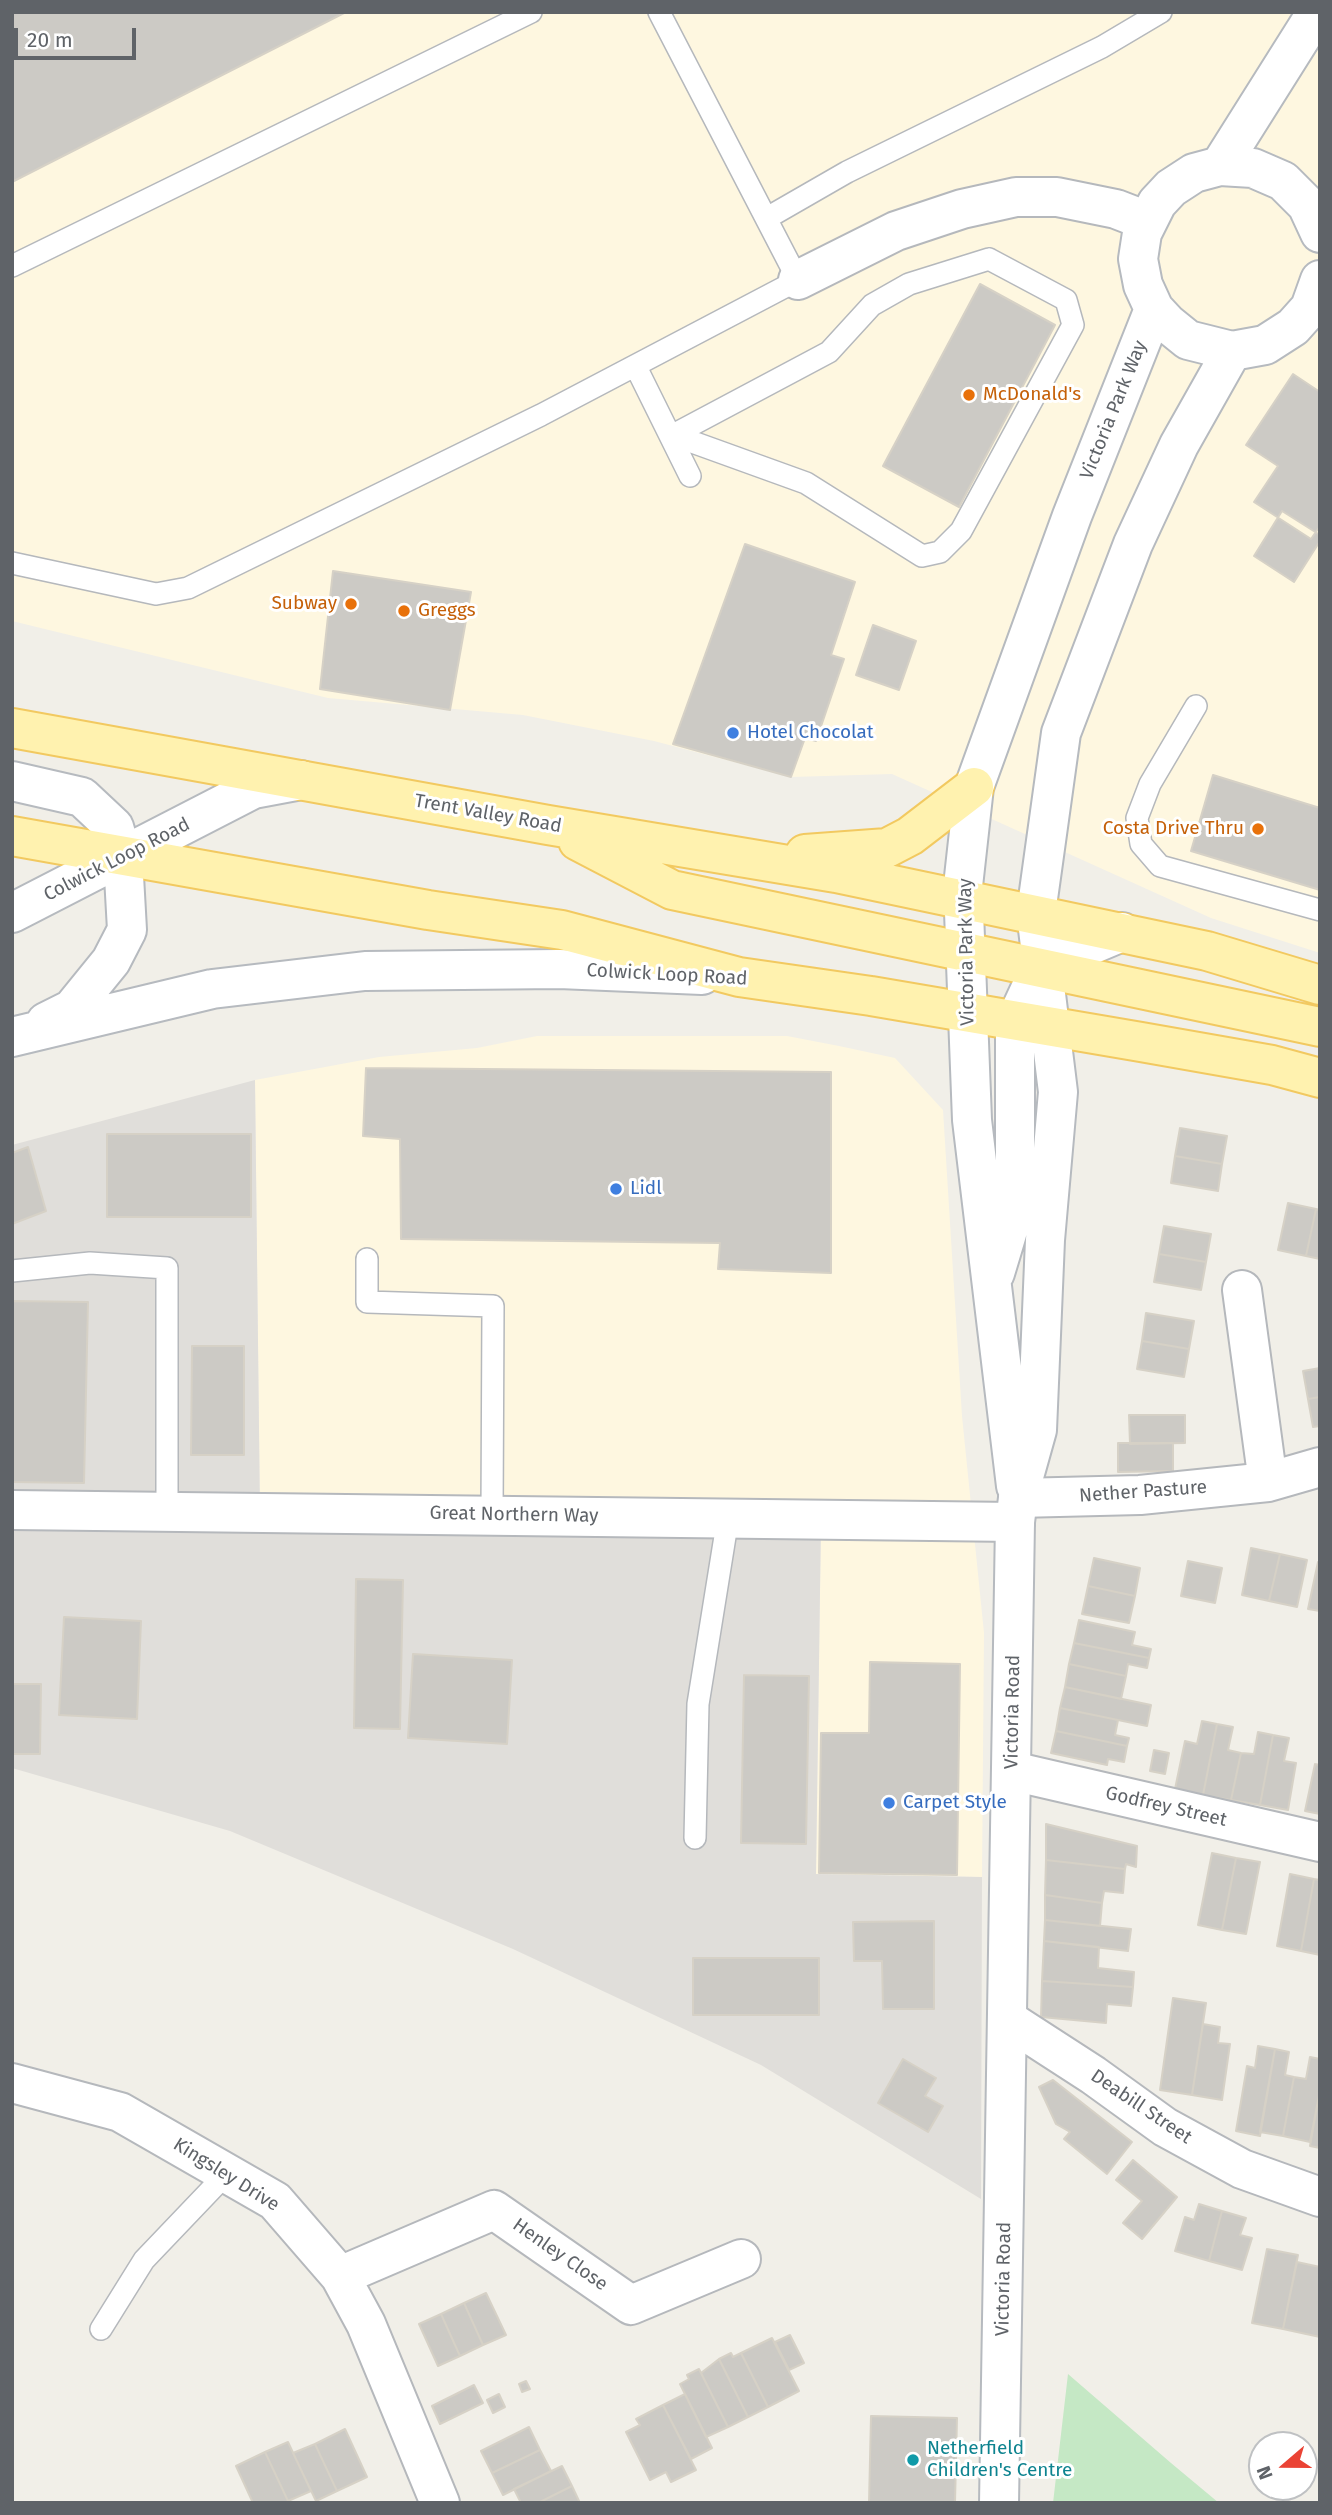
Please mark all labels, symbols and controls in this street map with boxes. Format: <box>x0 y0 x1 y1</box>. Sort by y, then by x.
scale bar <box>18 14 140 58</box>
text: 20 m <box>27 27 73 53</box>
street label: Victoria Park Way <box>1076 337 1152 483</box>
place label: McDonald's <box>983 384 1081 406</box>
marker: McDonald's <box>961 387 977 403</box>
place label: Subway <box>272 593 337 615</box>
marker: Subway <box>343 596 359 612</box>
place label: Greggs <box>418 600 476 622</box>
marker: Greggs <box>396 603 412 619</box>
place label: Hotel Chocolat <box>747 722 874 744</box>
marker: Hotel Chocolat <box>725 725 741 741</box>
street label: Trent Valley Road <box>413 790 563 838</box>
street label: Colwick Loop Road <box>40 813 194 907</box>
place label: Costa Drive Thru <box>1103 818 1244 840</box>
marker: Costa Drive Thru <box>1250 821 1266 837</box>
street label: Victoria Park Way <box>954 878 980 1026</box>
street label: Colwick Loop Road <box>586 959 748 991</box>
place label: Lidl <box>630 1178 662 1200</box>
marker: Lidl <box>608 1181 624 1197</box>
street label: Nether Pasture <box>1078 1476 1208 1508</box>
street label: Great Northern Way <box>429 1502 599 1528</box>
street label: Victoria Road <box>1001 1655 1025 1769</box>
street label: Godfrey Street <box>1103 1782 1229 1832</box>
place label: Carpet Style <box>903 1792 1007 1814</box>
marker: Carpet Style <box>881 1795 897 1811</box>
street label: Deabill Street <box>1086 2065 1196 2149</box>
street label: Kingsley Drive <box>169 2133 283 2217</box>
street label: Henley Close <box>508 2214 612 2296</box>
street label: Victoria Road <box>992 2222 1016 2336</box>
north arrow <box>1248 2431 1318 2501</box>
place label: Netherfield Children's Centre <box>927 2438 1072 2482</box>
marker: Netherfield Children's Centre <box>905 2452 921 2468</box>
text: N <box>1252 2463 1278 2483</box>

